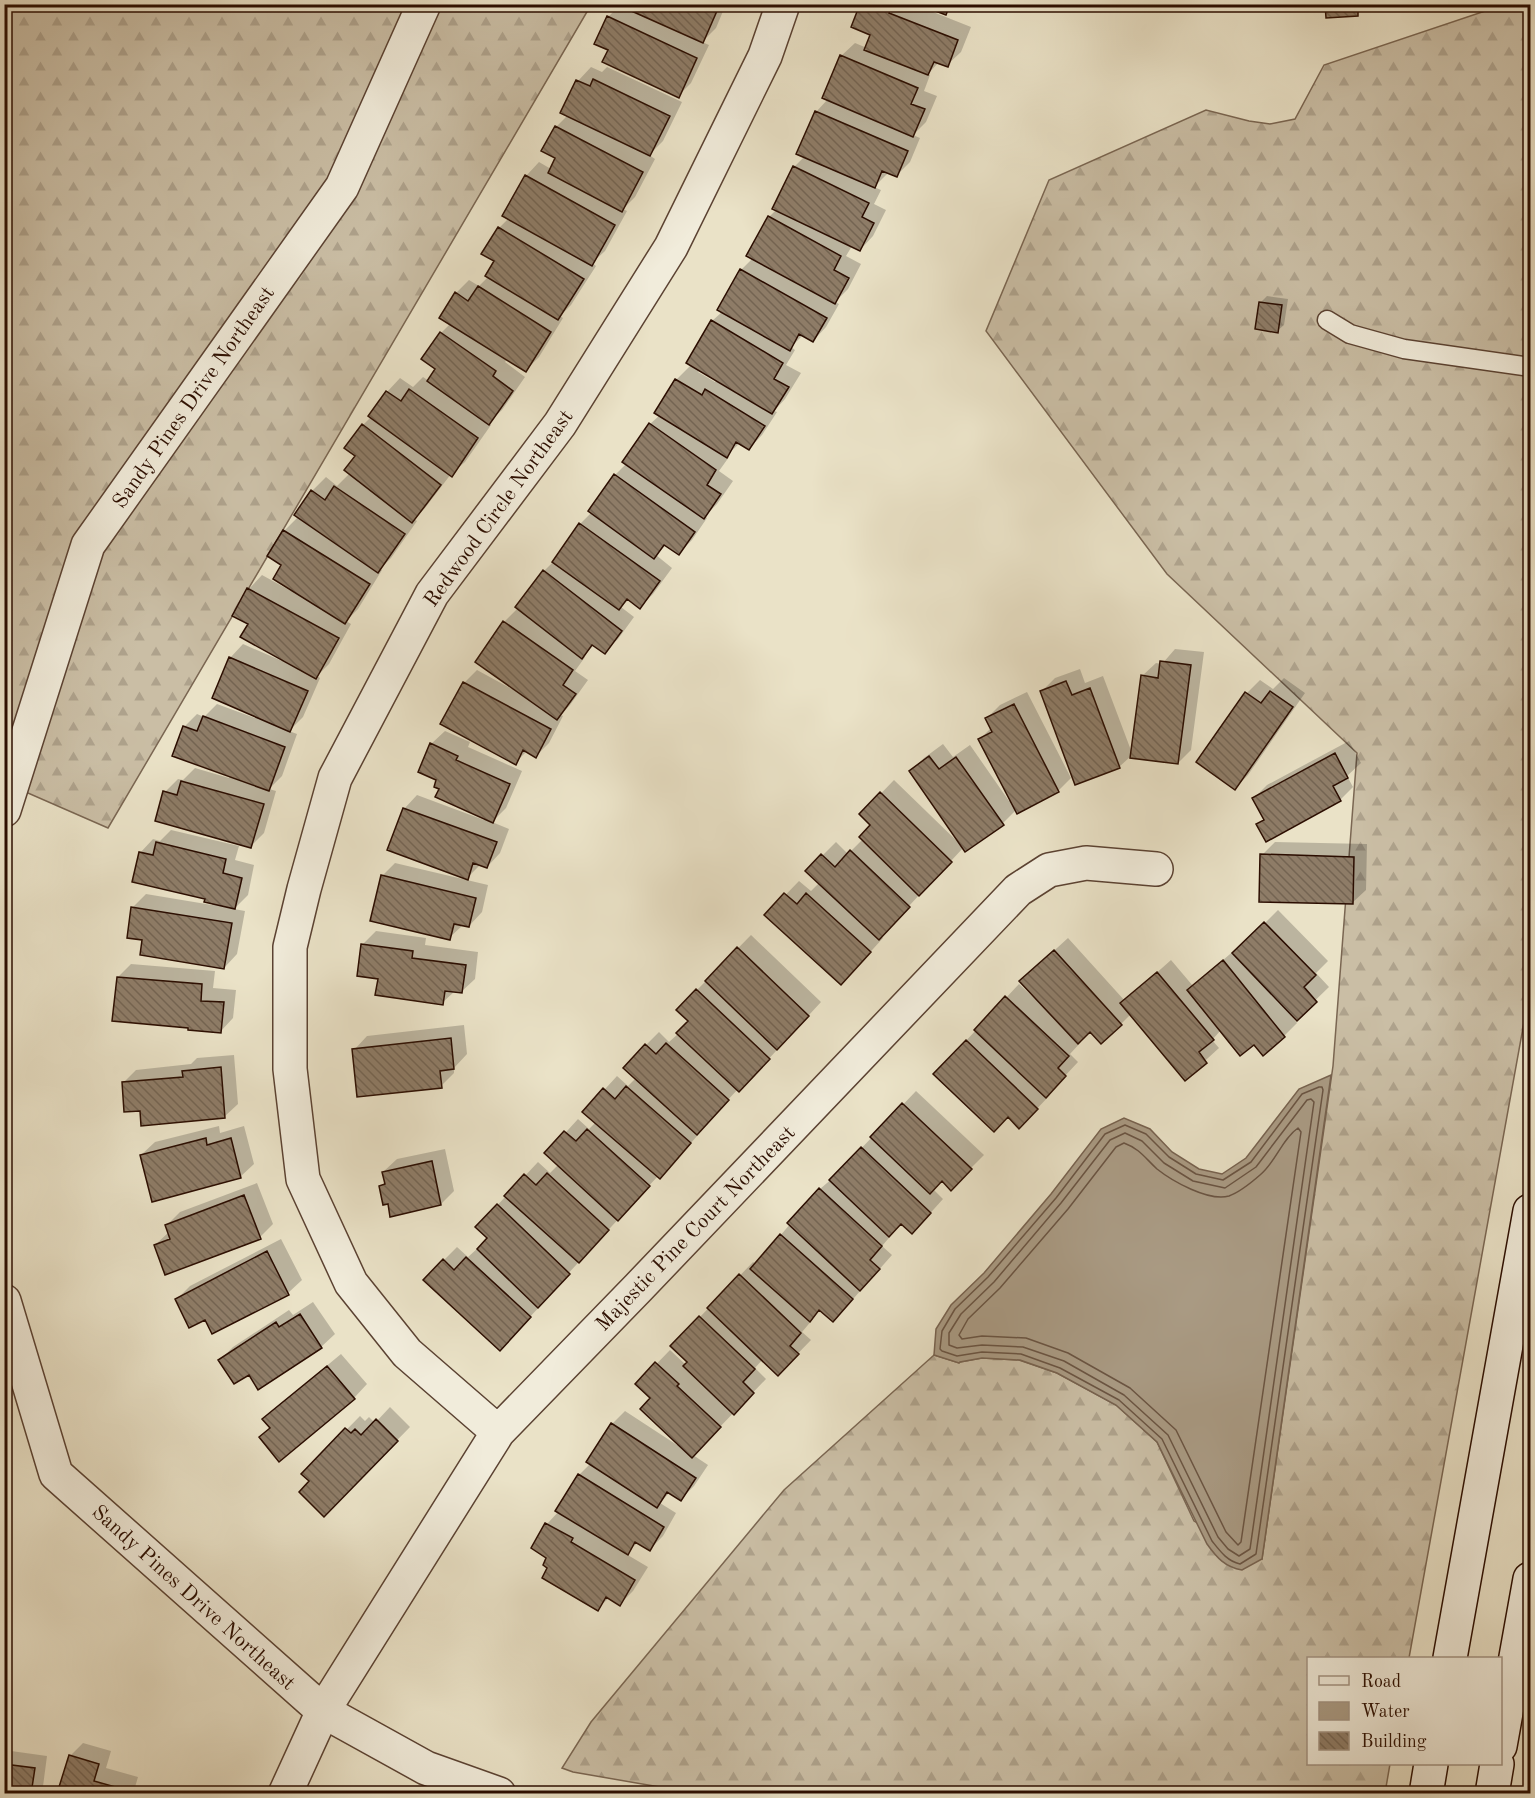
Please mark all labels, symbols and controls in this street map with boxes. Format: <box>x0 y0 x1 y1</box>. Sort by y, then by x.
street label: Sandy Pines Drive Northeast <box>109 283 279 513</box>
street label: Redwood Circle Northeast <box>421 407 578 611</box>
street label: Majestic Pine Court Northeast <box>593 1122 800 1336</box>
street label: Sandy Pines Drive Northeast <box>87 1502 299 1695</box>
legend <box>1307 1657 1502 1765</box>
text: Road <box>1361 1673 1401 1691</box>
text: Water <box>1361 1703 1410 1721</box>
text: Building <box>1361 1733 1427 1751</box>

